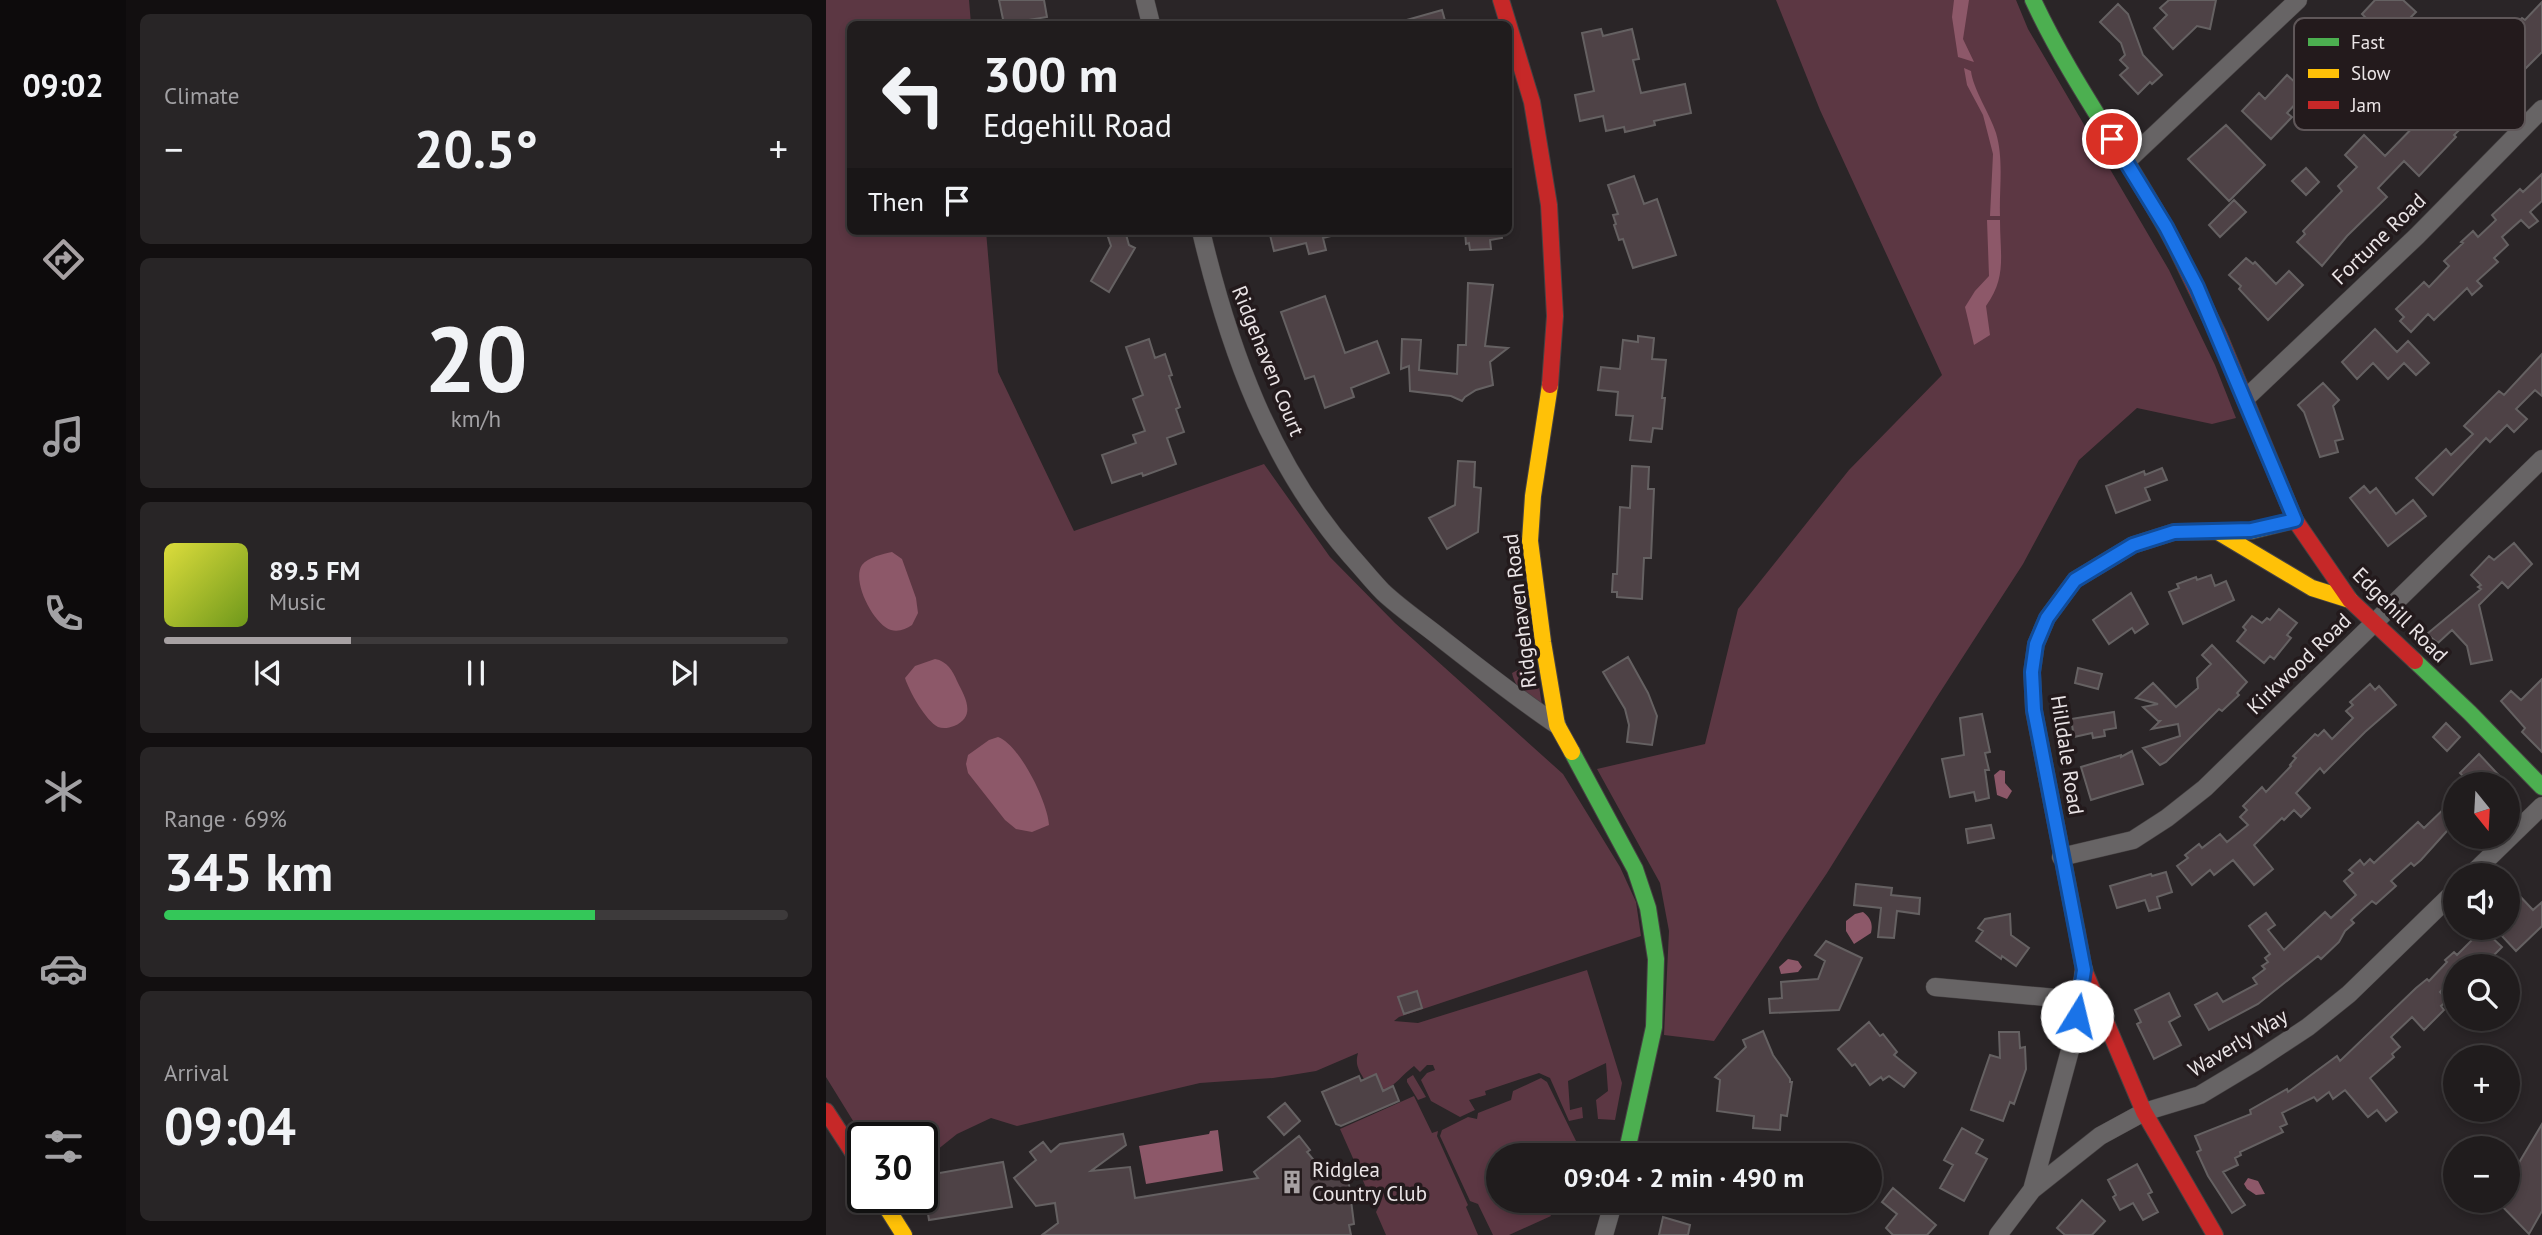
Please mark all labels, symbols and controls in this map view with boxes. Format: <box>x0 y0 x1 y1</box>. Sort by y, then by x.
legend <box>2294 18 2525 130</box>
text: Fast <box>2351 30 2385 54</box>
text: 300 m <box>983 42 1118 106</box>
icon: left <box>868 49 959 140</box>
text: Slow <box>2351 61 2391 85</box>
text: 09:02 <box>22 64 104 106</box>
text: Climate <box>164 81 239 110</box>
text: Jam <box>2350 93 2381 117</box>
text: Edgehill Road <box>983 104 1172 146</box>
pin <box>2082 109 2142 169</box>
text: 20.5° <box>414 115 538 182</box>
icon: arrive <box>2093 120 2131 158</box>
text: − <box>164 124 183 173</box>
text: + <box>769 124 788 173</box>
icon: arrive <box>938 182 976 220</box>
text: Then <box>868 185 924 218</box>
street label: Fortune Road <box>2326 187 2431 290</box>
icon: directions <box>39 235 88 284</box>
street label: Ridgehaven Court <box>1226 282 1311 440</box>
text: 20 <box>424 299 528 417</box>
text: km/h <box>451 404 501 433</box>
icon: music <box>39 412 88 461</box>
street label: Ridgehaven Road <box>1497 532 1542 690</box>
text: 89.5 FM <box>269 554 360 587</box>
street label: Edgehill Road <box>2347 561 2454 668</box>
text: Music <box>269 587 326 616</box>
icon: phone <box>39 589 88 638</box>
street label: Kirkwood Road <box>2241 607 2356 720</box>
icon: previous <box>249 654 287 692</box>
icon: pause <box>457 654 495 692</box>
icon: next <box>665 654 703 692</box>
street label: Hilldale Road <box>2045 693 2090 817</box>
icon: climate <box>39 767 88 816</box>
north arrow <box>2443 772 2520 849</box>
map controls <box>2443 772 2520 1213</box>
text: Range · 69% <box>164 804 287 833</box>
text: 345 km <box>164 838 333 905</box>
button: sound <box>2443 863 2520 940</box>
icon: car <box>39 944 88 993</box>
button: search <box>2443 954 2520 1031</box>
position arrow <box>2040 979 2114 1053</box>
street label: Waverly Way <box>2183 1002 2293 1083</box>
button: + <box>2443 1045 2520 1122</box>
text: Arrival <box>164 1058 228 1087</box>
text: 09:04 <box>164 1092 296 1159</box>
icon: filters <box>39 1122 88 1171</box>
speed limit sign: 30 <box>847 1122 938 1213</box>
button: − <box>2443 1136 2520 1213</box>
place label: Ridglea Country Club <box>1312 1156 1427 1207</box>
text: 09:04 · 2 min · 490 m <box>1564 1161 1804 1194</box>
building icon: Ridglea Country Club <box>1278 1168 1306 1196</box>

